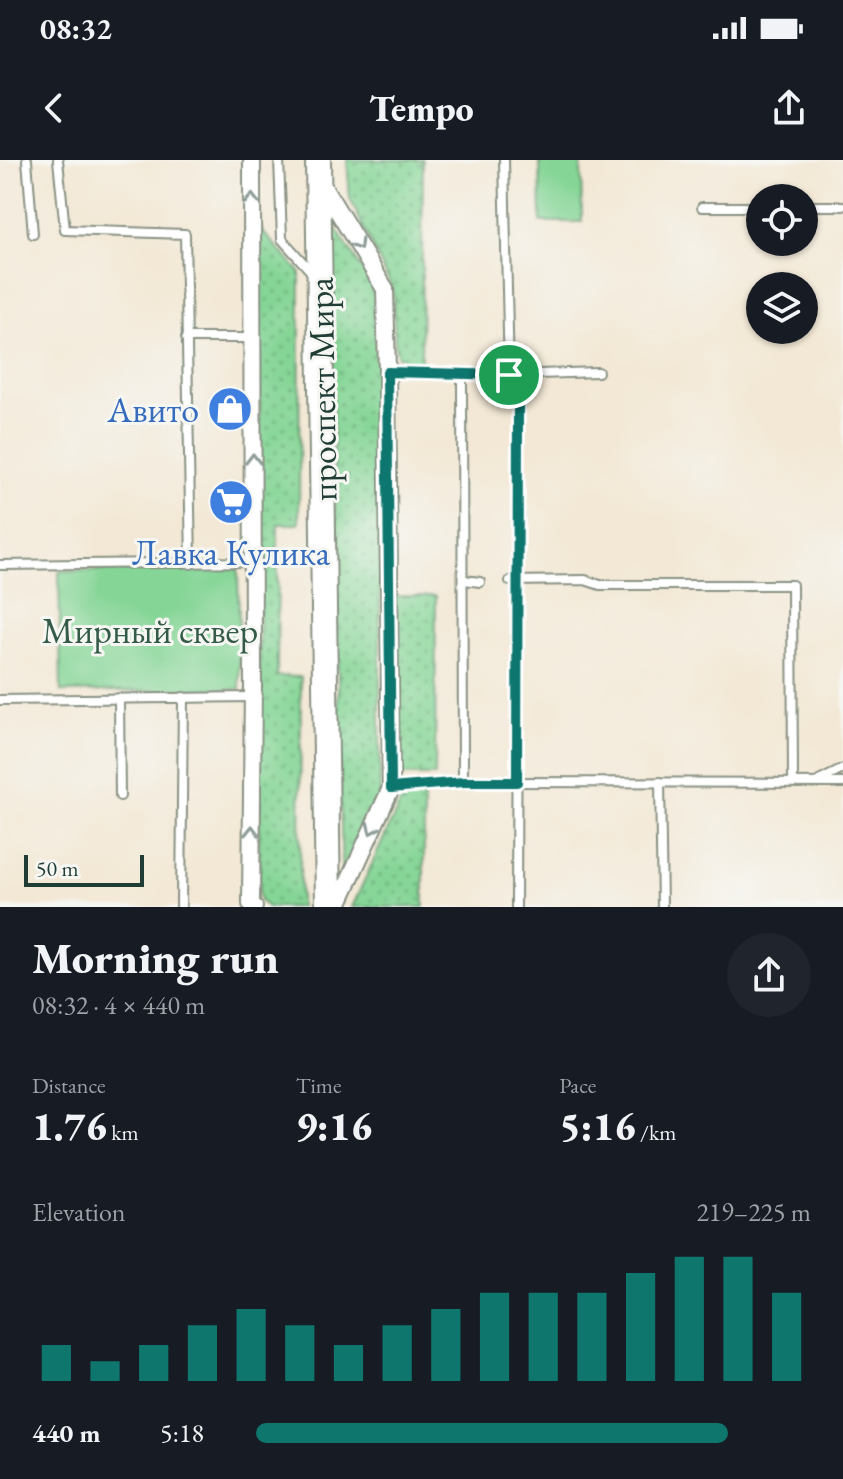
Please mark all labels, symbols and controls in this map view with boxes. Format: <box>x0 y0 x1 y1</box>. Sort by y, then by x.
text: 08:32 <box>40 9 112 48</box>
text: Tempo <box>369 85 474 132</box>
icon: back <box>32 86 76 130</box>
icon: share <box>767 86 811 130</box>
map controls <box>746 184 818 344</box>
button: locate <box>746 184 818 256</box>
one-way arrow <box>243 192 261 205</box>
one-way arrow <box>348 236 364 251</box>
button: layers <box>746 272 818 344</box>
street label: проспект Мира <box>297 276 347 501</box>
pin <box>475 341 543 409</box>
icon: arrive <box>487 353 531 397</box>
shop icon: Авито <box>206 385 254 433</box>
place label: Авито <box>106 386 199 433</box>
one-way arrow <box>244 452 261 465</box>
supermarket icon: Лавка Кулика <box>207 478 255 526</box>
place label: Лавка Кулика <box>132 529 331 576</box>
park label: Мирный сквер <box>42 607 258 654</box>
one-way arrow <box>366 821 382 836</box>
one-way arrow <box>243 824 260 837</box>
scale bar <box>24 851 144 887</box>
text: 50 m <box>36 854 79 883</box>
text: Morning run <box>32 929 279 986</box>
button: share <box>727 933 811 1017</box>
text: 08:32 · 4 × 440 m <box>32 988 205 1022</box>
text: Distance <box>32 1071 105 1100</box>
text: Time <box>296 1071 341 1100</box>
text: Pace <box>559 1071 596 1100</box>
text: 1.76 <box>32 1100 107 1152</box>
text: 9:16 <box>296 1100 372 1152</box>
text: 5:16 <box>559 1100 636 1152</box>
text: km <box>107 1118 139 1147</box>
text: /km <box>636 1118 676 1147</box>
text: Elevation <box>32 1195 126 1229</box>
text: 219–225 m <box>696 1195 811 1229</box>
text: 440 m <box>32 1416 100 1450</box>
text: 5:18 <box>160 1416 204 1450</box>

